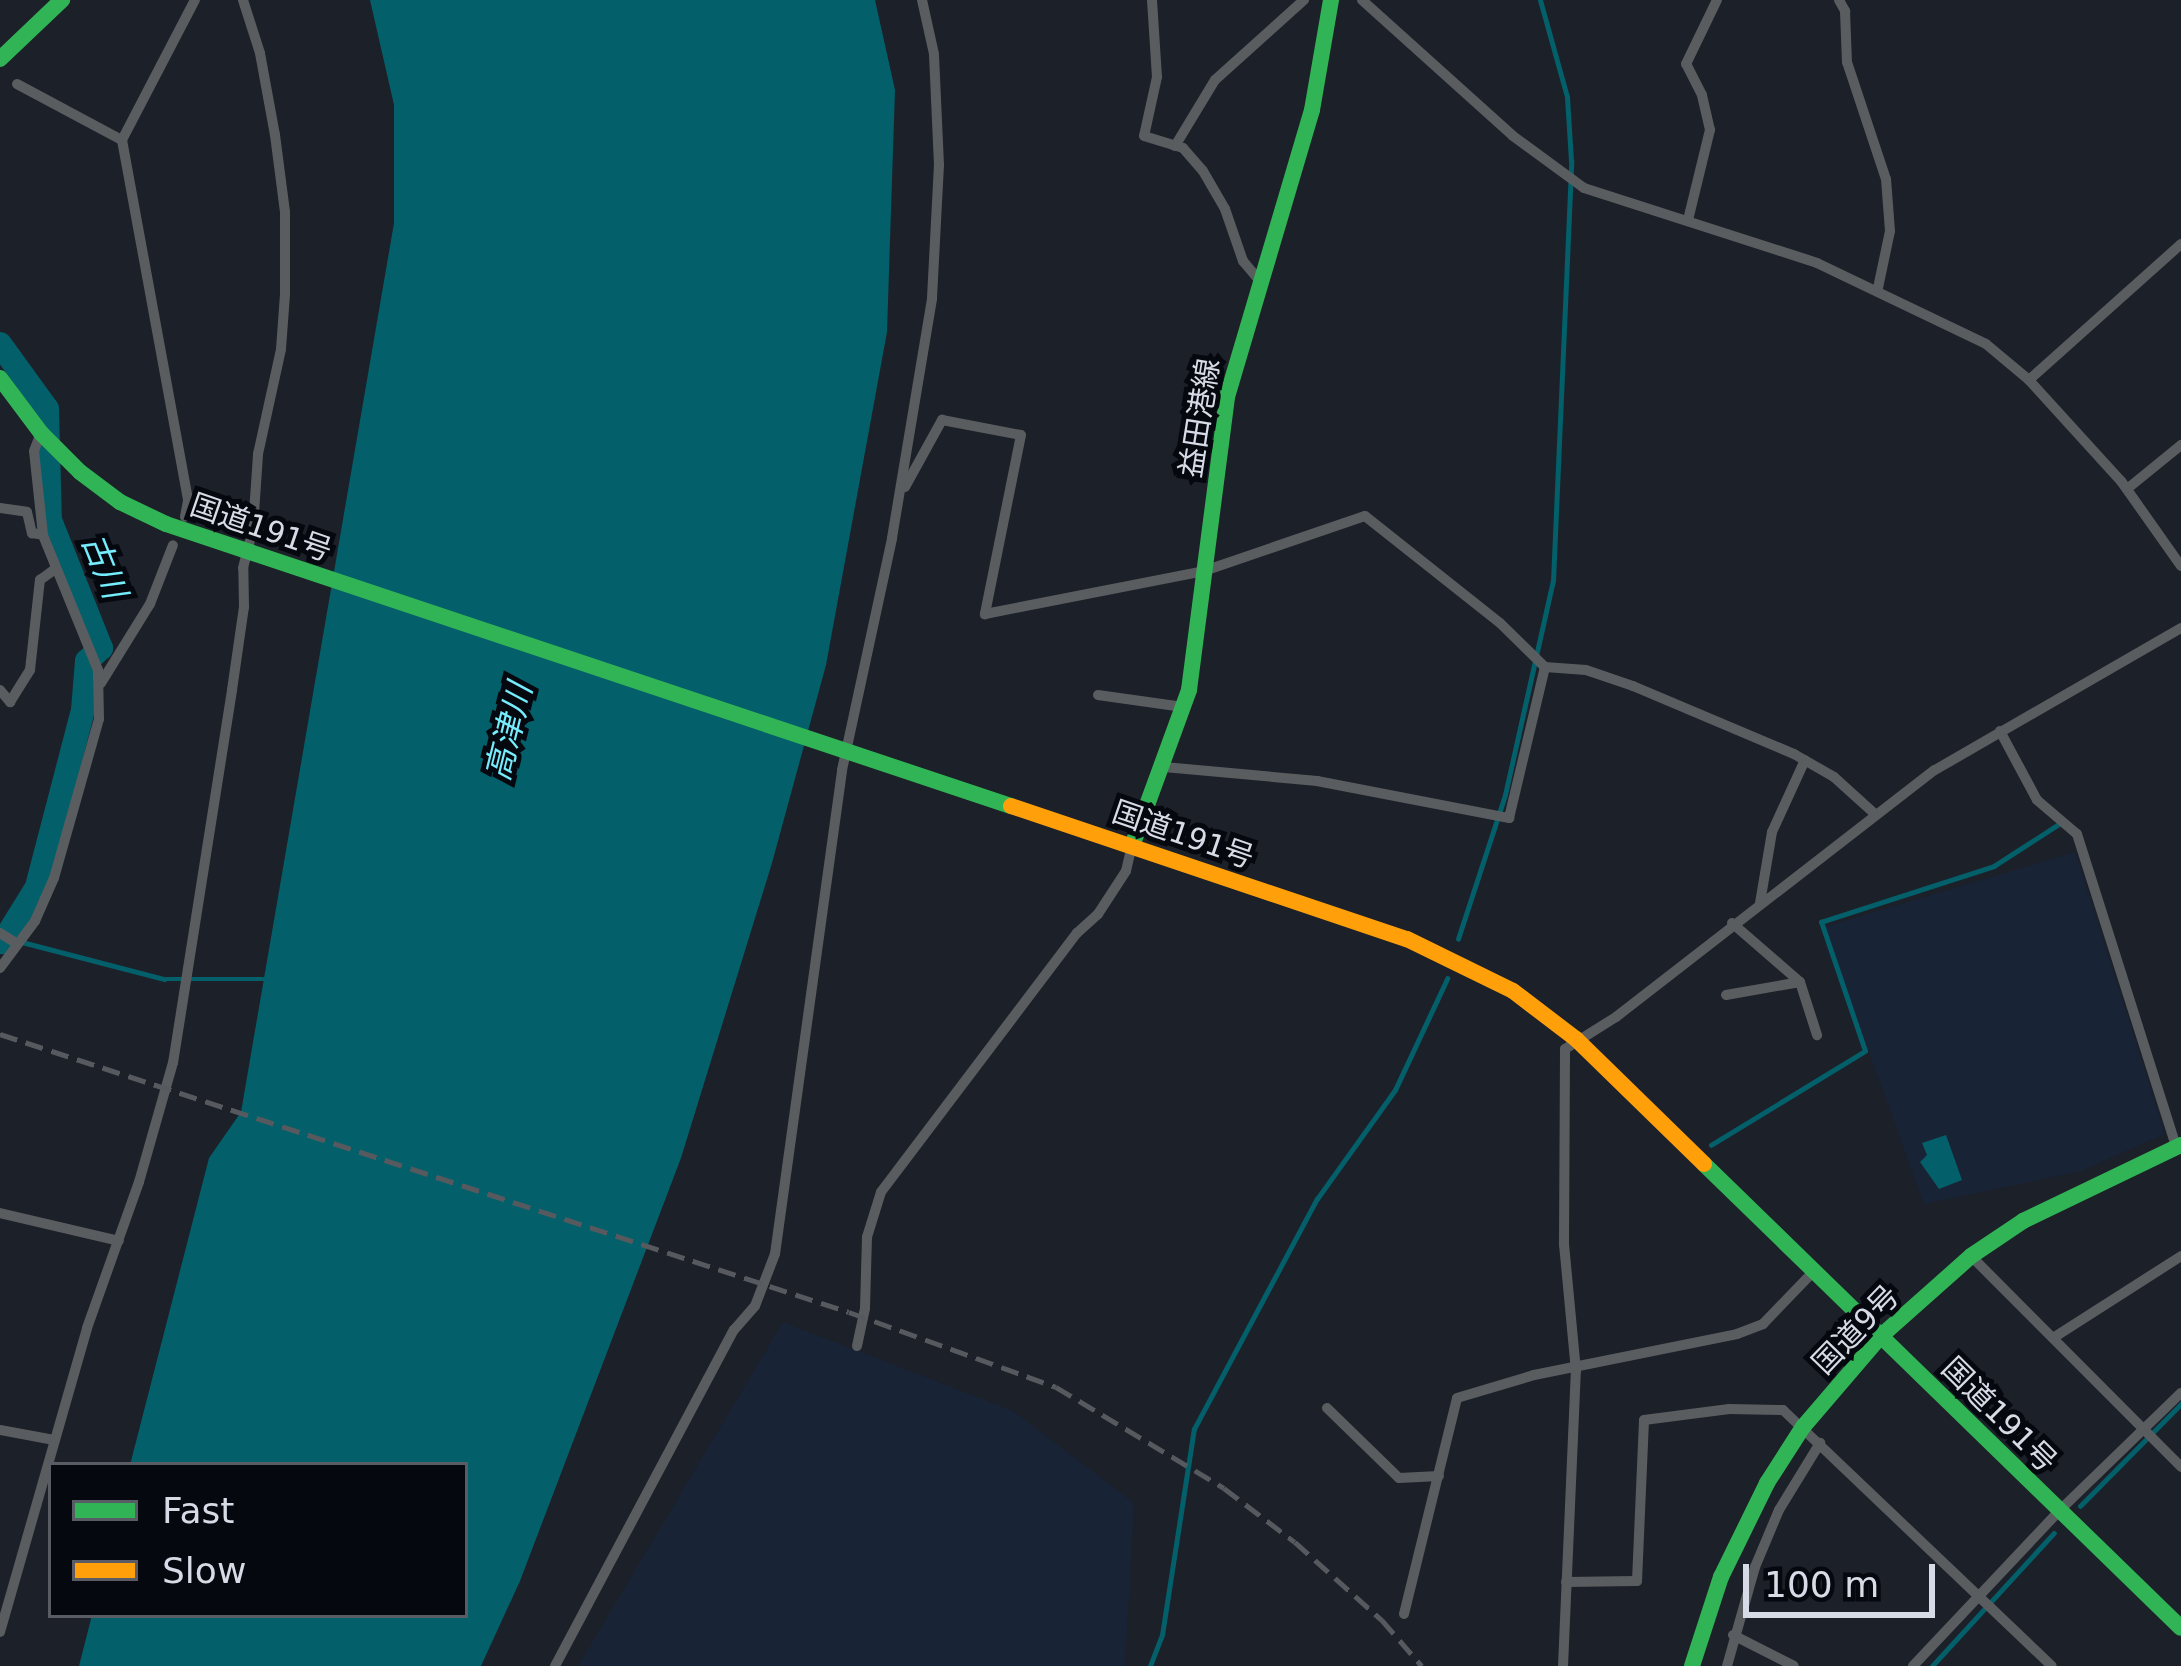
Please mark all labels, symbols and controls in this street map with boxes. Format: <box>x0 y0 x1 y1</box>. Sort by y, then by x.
street label: 益田港線 <box>1173 356 1227 480</box>
street label: 国道191号 <box>186 487 336 569</box>
water label: 古川 <box>73 528 135 604</box>
water label: 高津川 <box>478 679 540 785</box>
street label: 国道191号 <box>1108 794 1258 876</box>
street label: 国道9号 <box>1805 1278 1907 1382</box>
street label: 国道191号 <box>1934 1350 2064 1480</box>
legend <box>48 1462 468 1618</box>
text: Fast <box>162 1490 234 1531</box>
scale bar <box>1749 1540 1941 1614</box>
text: Slow <box>162 1550 246 1591</box>
text: 100 m <box>1764 1564 1879 1605</box>

